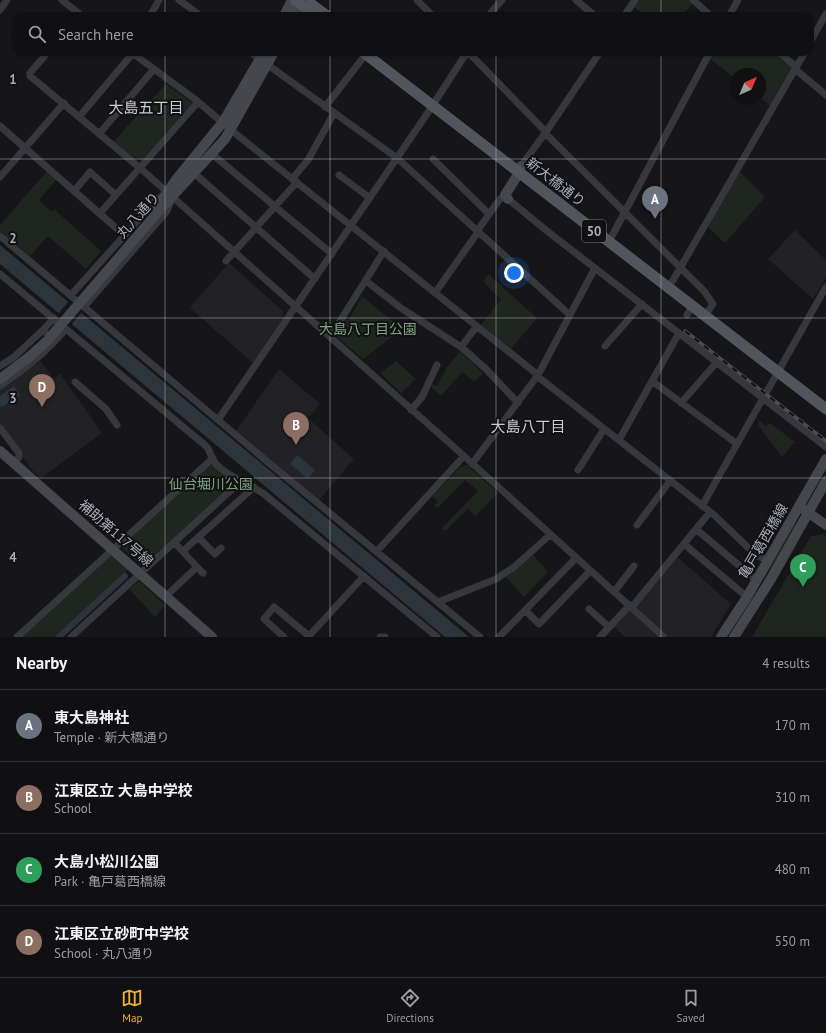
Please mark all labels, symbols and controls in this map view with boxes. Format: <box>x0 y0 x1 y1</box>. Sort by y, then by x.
search box <box>12 12 814 56</box>
icon: search <box>26 23 48 45</box>
text: Search here <box>58 25 134 44</box>
north arrow <box>730 68 766 104</box>
text: 1 <box>9 71 17 88</box>
district label: 大島五丁目 <box>108 98 184 117</box>
street label: 新大橋通り <box>523 153 589 211</box>
pin: A <box>642 186 668 219</box>
street label: 丸八通り <box>113 188 163 242</box>
road number: 50 <box>582 220 606 242</box>
text: 2 <box>9 230 17 247</box>
your location <box>504 263 524 283</box>
park label: 大島八丁目公園 <box>319 320 417 338</box>
pin: D <box>29 374 55 407</box>
text: 3 <box>9 390 17 407</box>
pin: B <box>283 412 309 445</box>
district label: 大島八丁目 <box>490 417 566 436</box>
park label: 仙台堀川公園 <box>169 475 253 493</box>
street label: 補助第117号線 <box>75 496 157 570</box>
street label: 亀戸葛西橋線 <box>734 500 792 582</box>
text: 4 <box>9 549 17 566</box>
pin: C <box>790 554 816 587</box>
text: Nearby <box>16 652 67 674</box>
text: 4 results <box>762 655 810 672</box>
text: 東大島神社 <box>54 708 129 727</box>
text: A <box>25 717 33 734</box>
text: 170 m <box>775 717 810 734</box>
text: Temple · 新大橋通り <box>54 729 170 746</box>
text: 江東区立 大島中学校 <box>54 781 193 800</box>
text: B <box>25 789 33 806</box>
text: 310 m <box>775 789 810 806</box>
text: School <box>54 800 92 817</box>
text: 大島小松川公園 <box>54 852 159 871</box>
text: C <box>25 861 33 878</box>
text: 480 m <box>775 861 810 878</box>
text: Park · 亀戸葛西橋線 <box>54 873 166 890</box>
text: 江東区立砂町中学校 <box>54 924 189 943</box>
text: D <box>25 933 33 950</box>
text: 550 m <box>775 933 810 950</box>
text: School · 丸八通り <box>54 945 154 962</box>
tab: Map <box>121 987 143 1025</box>
tab: Directions <box>386 987 434 1025</box>
tab: Saved <box>677 987 705 1025</box>

